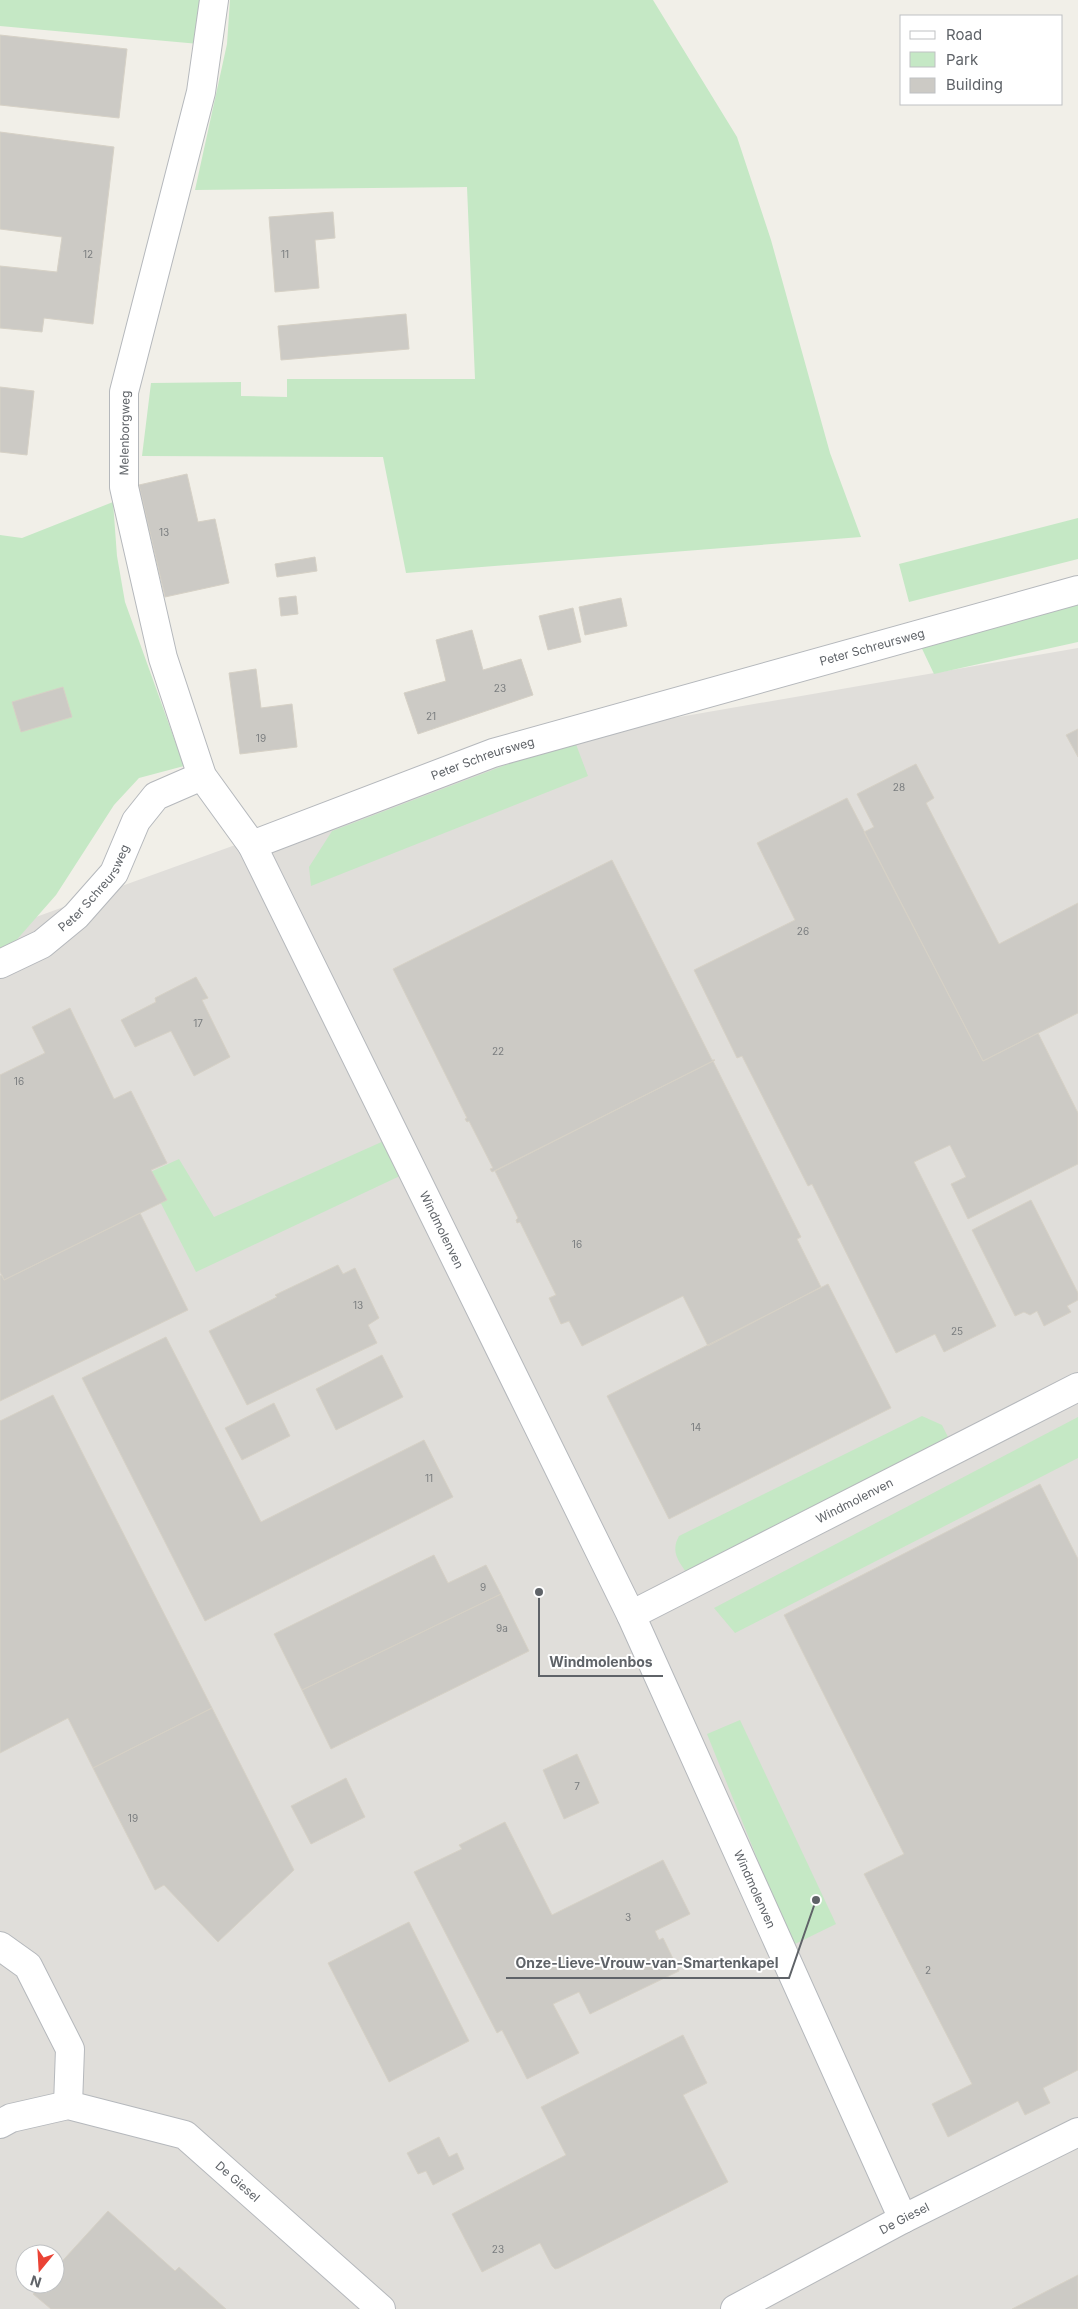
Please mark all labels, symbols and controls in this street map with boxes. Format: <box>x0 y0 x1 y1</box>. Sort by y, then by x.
legend <box>900 15 1063 105</box>
text: Road <box>946 25 982 44</box>
text: Park <box>946 50 979 69</box>
text: Building <box>946 75 1003 94</box>
house number: 12 <box>83 248 93 260</box>
house number: 11 <box>281 248 289 260</box>
street label: Melenborgweg <box>116 390 133 476</box>
house number: 13 <box>159 526 169 538</box>
street label: Peter Schreursweg <box>818 625 926 669</box>
house number: 23 <box>494 682 506 694</box>
house number: 21 <box>426 710 436 722</box>
house number: 19 <box>256 732 266 744</box>
street label: Peter Schreursweg <box>429 734 536 783</box>
house number: 28 <box>893 781 905 793</box>
street label: Peter Schreursweg <box>55 842 132 935</box>
house number: 26 <box>797 925 809 937</box>
house number: 17 <box>193 1017 203 1029</box>
house number: 22 <box>492 1045 504 1057</box>
house number: 16 <box>14 1075 24 1087</box>
street label: Windmolenven <box>417 1189 467 1271</box>
house number: 16 <box>572 1238 582 1250</box>
house number: 13 <box>353 1299 363 1311</box>
house number: 25 <box>951 1325 963 1337</box>
house number: 14 <box>691 1421 701 1433</box>
house number: 11 <box>425 1472 433 1484</box>
street label: Windmolenven <box>813 1475 895 1526</box>
house number: 9 <box>480 1581 486 1593</box>
house number: 9a <box>496 1622 508 1634</box>
callout: Windmolenbos <box>539 1647 663 1676</box>
text: Windmolenbos <box>549 1653 653 1670</box>
house number: 7 <box>574 1780 580 1792</box>
house number: 19 <box>128 1812 138 1824</box>
street label: Windmolenven <box>731 1848 779 1931</box>
house number: 3 <box>625 1911 631 1923</box>
callout: Onze-Lieve-Vrouw-van-Smartenkapel <box>506 1949 789 1978</box>
text: Onze-Lieve-Vrouw-van-Smartenkapel <box>516 1954 778 1971</box>
house number: 2 <box>925 1964 931 1976</box>
street label: De Giesel <box>213 2158 263 2205</box>
street label: De Giesel <box>877 2199 932 2237</box>
house number: 23 <box>492 2243 504 2255</box>
north arrow <box>15 2244 65 2294</box>
text: N <box>28 2272 44 2292</box>

